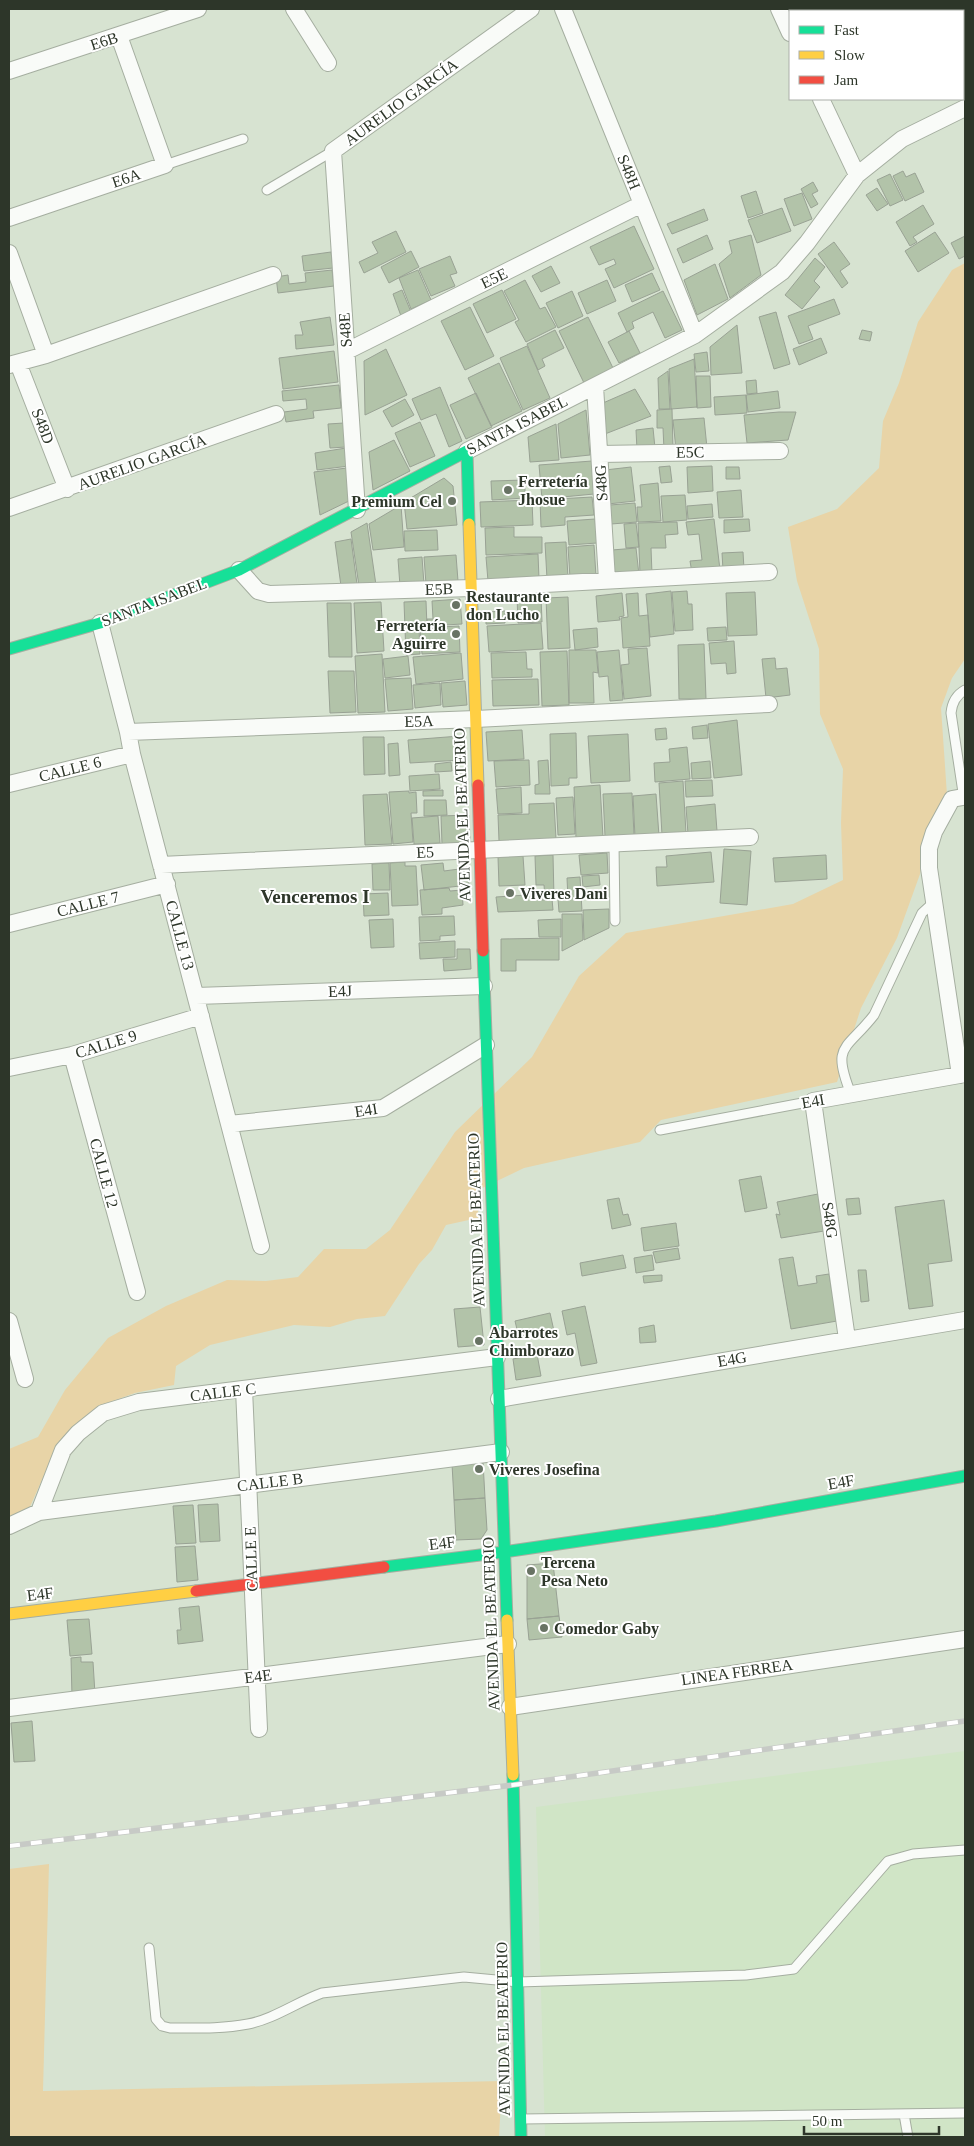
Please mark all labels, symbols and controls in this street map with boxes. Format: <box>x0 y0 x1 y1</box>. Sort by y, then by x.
legend <box>789 10 964 100</box>
text: Fast <box>834 22 860 38</box>
street label: E6B <box>88 29 120 53</box>
text: Slow <box>834 47 865 63</box>
street label: AURELIO GARCÍA <box>341 54 461 149</box>
text: Jam <box>834 72 858 88</box>
street label: S48H <box>614 152 644 192</box>
street label: E6A <box>109 165 143 191</box>
street label: E5E <box>478 264 510 292</box>
street label: S48E <box>335 312 355 348</box>
street label: SANTA ISABEL <box>464 392 570 458</box>
street label: S48D <box>29 406 57 446</box>
street label: AURELIO GARCÍA <box>75 430 209 493</box>
street label: E5C <box>676 443 704 461</box>
street label: S48G <box>592 464 610 502</box>
place label: Ferretería Jhosue <box>518 473 588 508</box>
marker: Ferretería Jhosue <box>502 484 514 496</box>
place label: Premium Cel <box>351 493 443 510</box>
marker: Premium Cel <box>446 495 458 507</box>
street label: SANTA ISABEL <box>99 574 209 630</box>
street label: E5B <box>424 580 454 598</box>
place label: Restaurante don Lucho <box>466 588 550 623</box>
marker: Restaurante don Lucho <box>450 599 462 611</box>
place label: Ferretería Aguirre <box>376 617 446 653</box>
marker: Ferretería Aguirre <box>450 628 462 640</box>
street label: E5A <box>404 712 434 730</box>
street label: AVENIDA EL BEATERIO <box>450 728 474 902</box>
street label: CALLE 6 <box>37 753 103 785</box>
street label: E5 <box>416 843 434 861</box>
place label: Viveres Dani <box>520 885 608 902</box>
district label: Venceremos I <box>260 886 370 907</box>
marker: Viveres Dani <box>504 887 516 899</box>
street label: CALLE 7 <box>55 888 121 920</box>
street label: CALLE 13 <box>163 898 197 972</box>
street label: E4J <box>328 982 352 1000</box>
street label: CALLE 9 <box>73 1027 139 1061</box>
street label: E4I <box>800 1091 826 1111</box>
street label: E4I <box>353 1100 379 1120</box>
street label: AVENIDA EL BEATERIO <box>464 1133 488 1307</box>
street label: CALLE 12 <box>87 1136 121 1210</box>
street label: S48G <box>819 1201 841 1240</box>
place label: Abarrotes Chimborazo <box>489 1324 574 1359</box>
marker: Abarrotes Chimborazo <box>473 1335 485 1347</box>
street label: E4G <box>716 1348 748 1370</box>
street label: CALLE C <box>189 1380 257 1404</box>
place label: Viveres Josefina <box>489 1461 600 1478</box>
marker: Viveres Josefina <box>473 1463 485 1475</box>
street label: CALLE B <box>236 1470 304 1494</box>
street label: E4F <box>826 1471 856 1493</box>
street label: CALLE E <box>241 1526 261 1592</box>
street label: E4F <box>428 1533 456 1553</box>
street label: AVENIDA EL BEATERIO <box>479 1537 503 1711</box>
place label: Tercena Pesa Neto <box>541 1554 608 1589</box>
marker: Tercena Pesa Neto <box>525 1565 537 1577</box>
street label: E4F <box>26 1584 54 1604</box>
place label: Comedor Gaby <box>554 1620 659 1638</box>
marker: Comedor Gaby <box>538 1622 550 1634</box>
street label: LINEA FERREA <box>680 1656 794 1688</box>
street label: E4E <box>243 1666 273 1686</box>
street label: AVENIDA EL BEATERIO <box>493 1942 513 2116</box>
scale bar <box>804 2104 939 2136</box>
text: 50 m <box>812 2113 843 2129</box>

